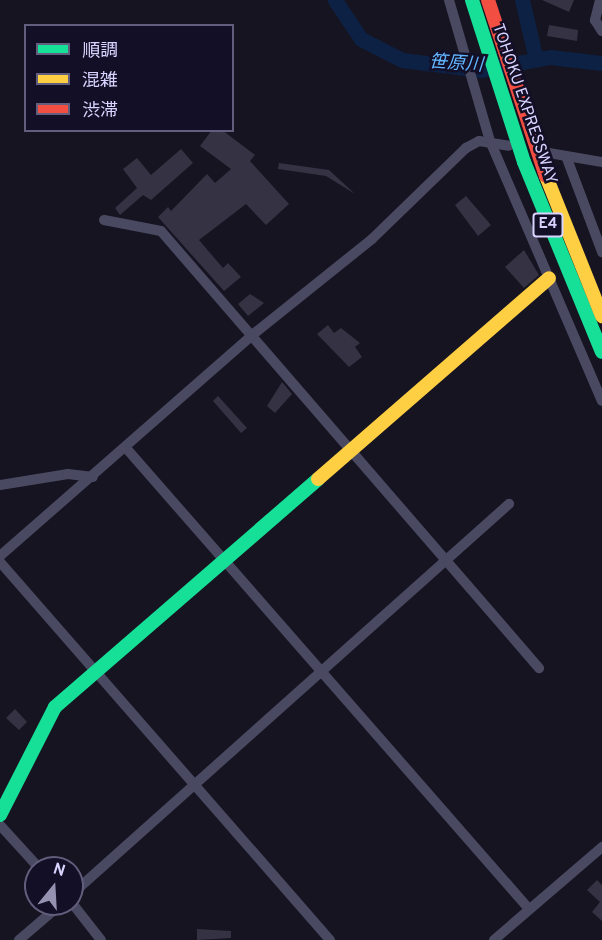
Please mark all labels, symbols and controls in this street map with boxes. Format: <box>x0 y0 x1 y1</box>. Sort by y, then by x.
street label: TOHOKU EXPRESSWAY <box>488 21 560 187</box>
legend <box>24 24 234 132</box>
text: 順調 <box>82 40 118 63</box>
water label: 笹原川 <box>428 52 484 78</box>
text: 混雑 <box>82 70 118 93</box>
text: 渋滞 <box>82 100 118 123</box>
road number: E4 <box>532 213 564 237</box>
north arrow <box>24 856 84 916</box>
text: N <box>50 859 68 882</box>

